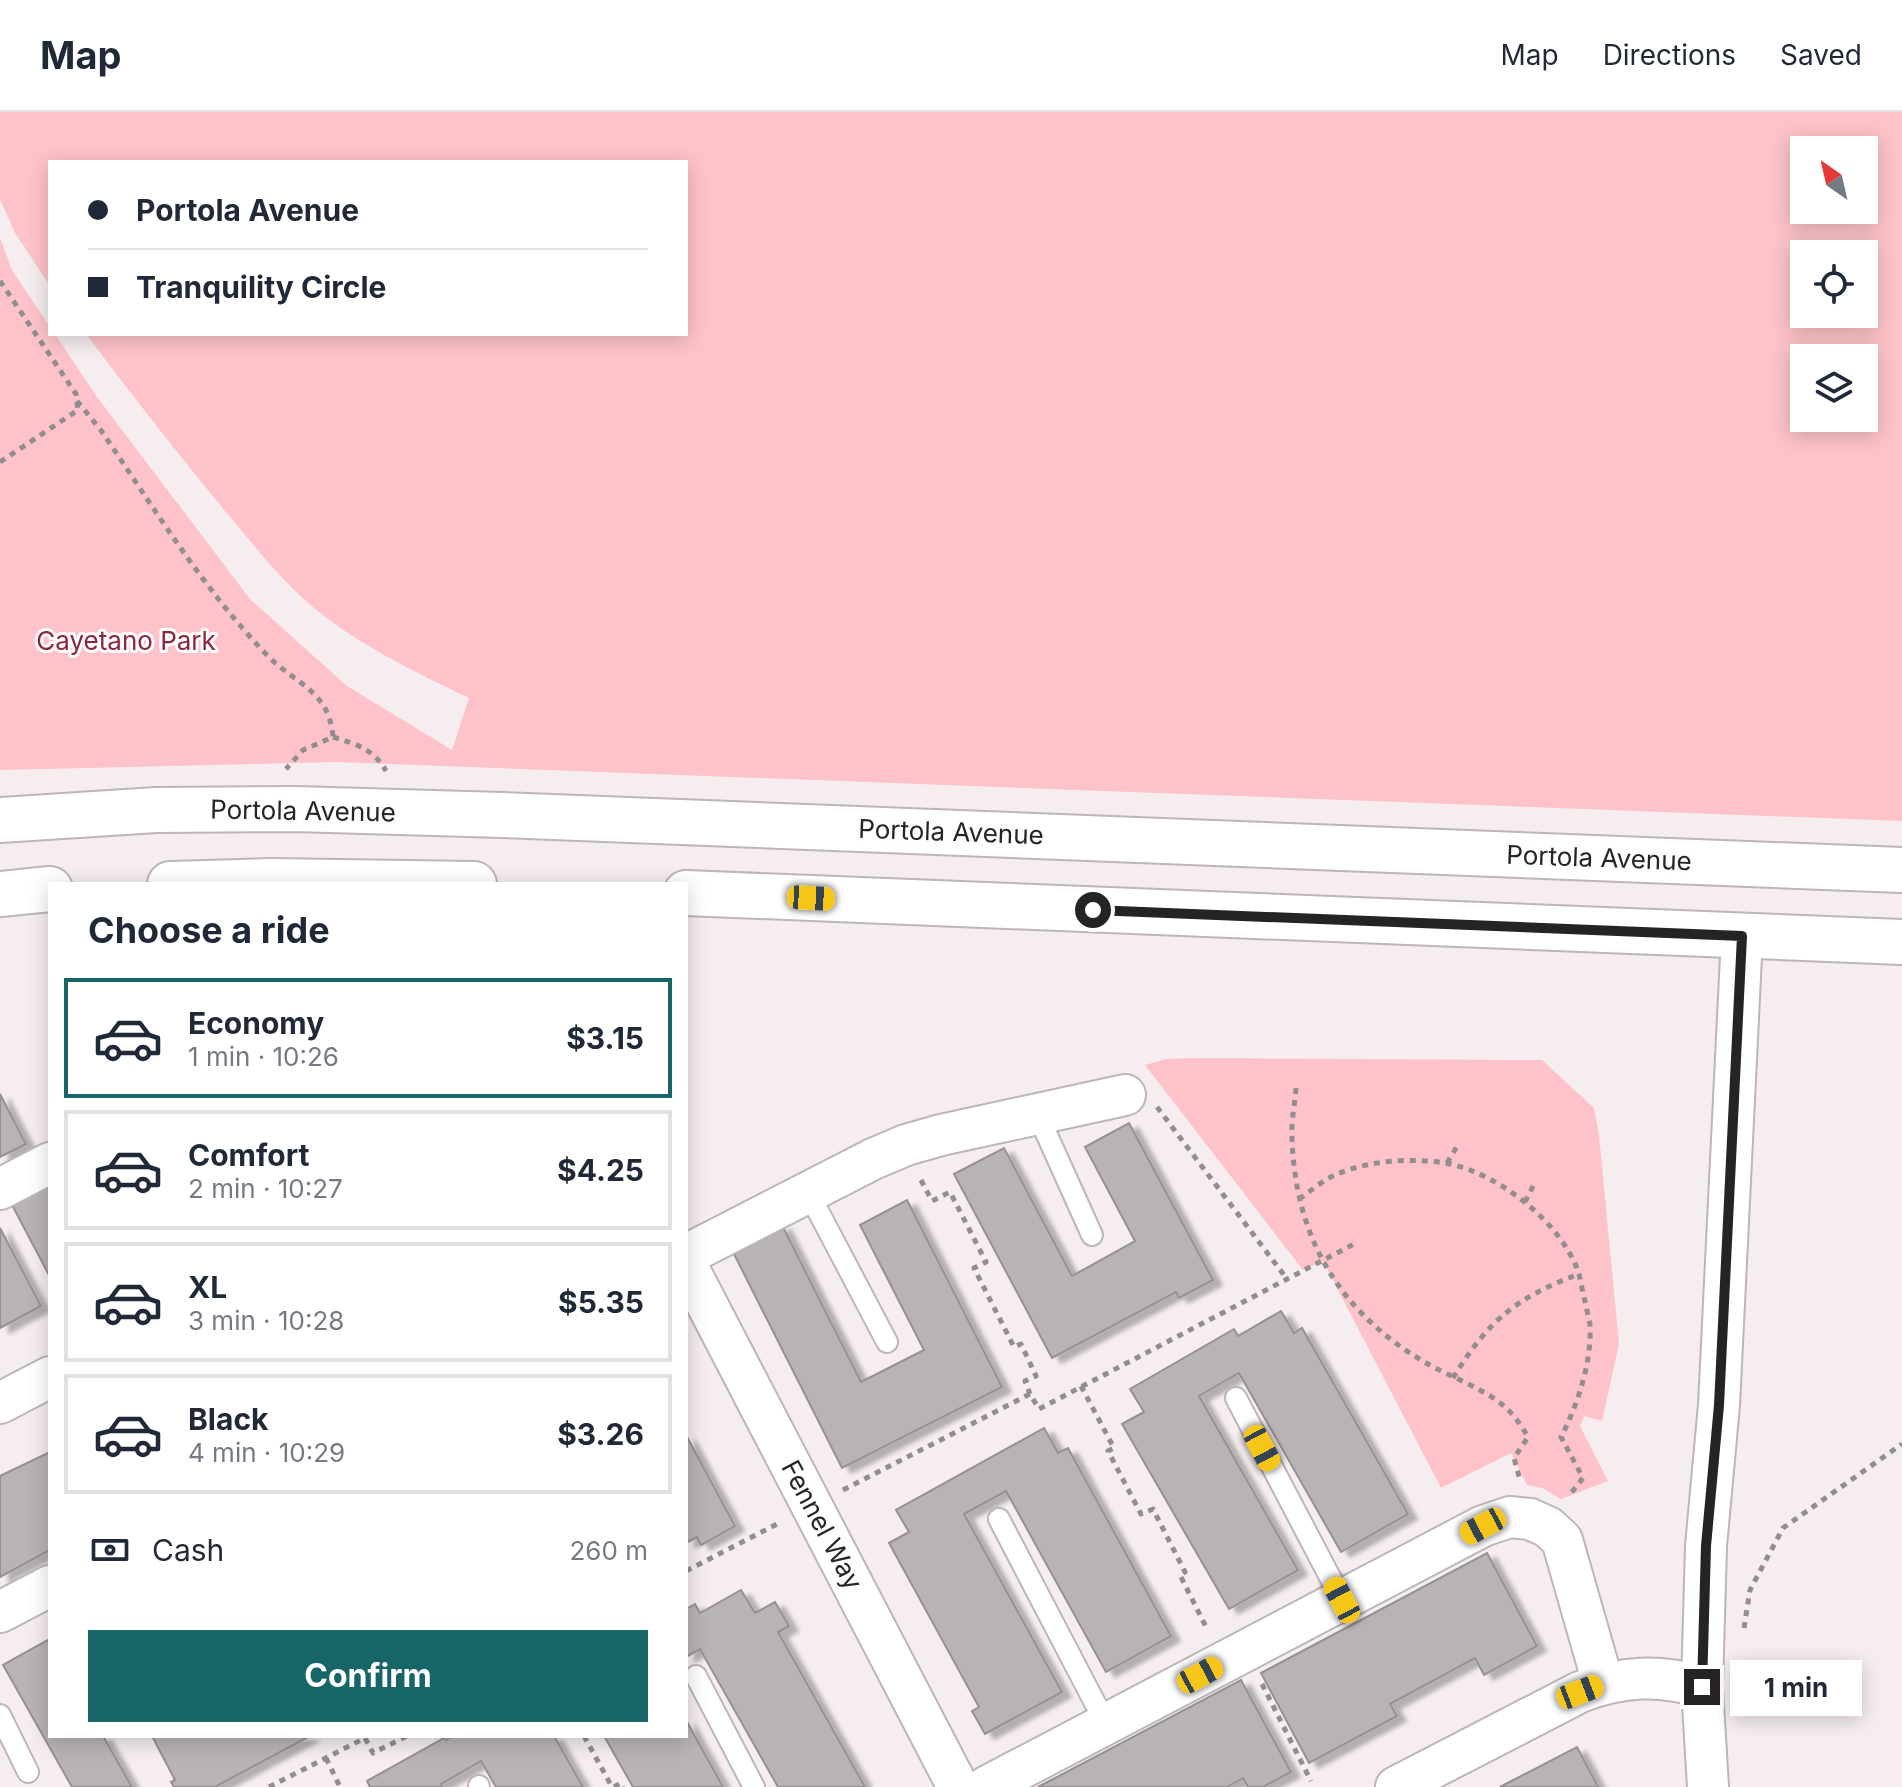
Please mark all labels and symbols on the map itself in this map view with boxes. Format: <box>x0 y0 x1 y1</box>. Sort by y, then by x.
north arrow <box>1790 136 1878 224</box>
park label: Cayetano Park <box>36 625 216 656</box>
street label: Portola Avenue <box>210 793 396 828</box>
street label: Portola Avenue <box>858 813 1044 850</box>
street label: Portola Avenue <box>1506 839 1692 876</box>
car <box>786 885 836 911</box>
route start <box>1075 892 1111 928</box>
car <box>1240 1421 1284 1475</box>
street label: Fennel Way <box>775 1455 869 1595</box>
car <box>1456 1504 1510 1548</box>
car <box>1320 1573 1364 1627</box>
car <box>1173 1653 1227 1697</box>
callout: 1 min <box>1730 1659 1862 1715</box>
route end <box>1684 1669 1720 1705</box>
car <box>1553 1672 1607 1712</box>

